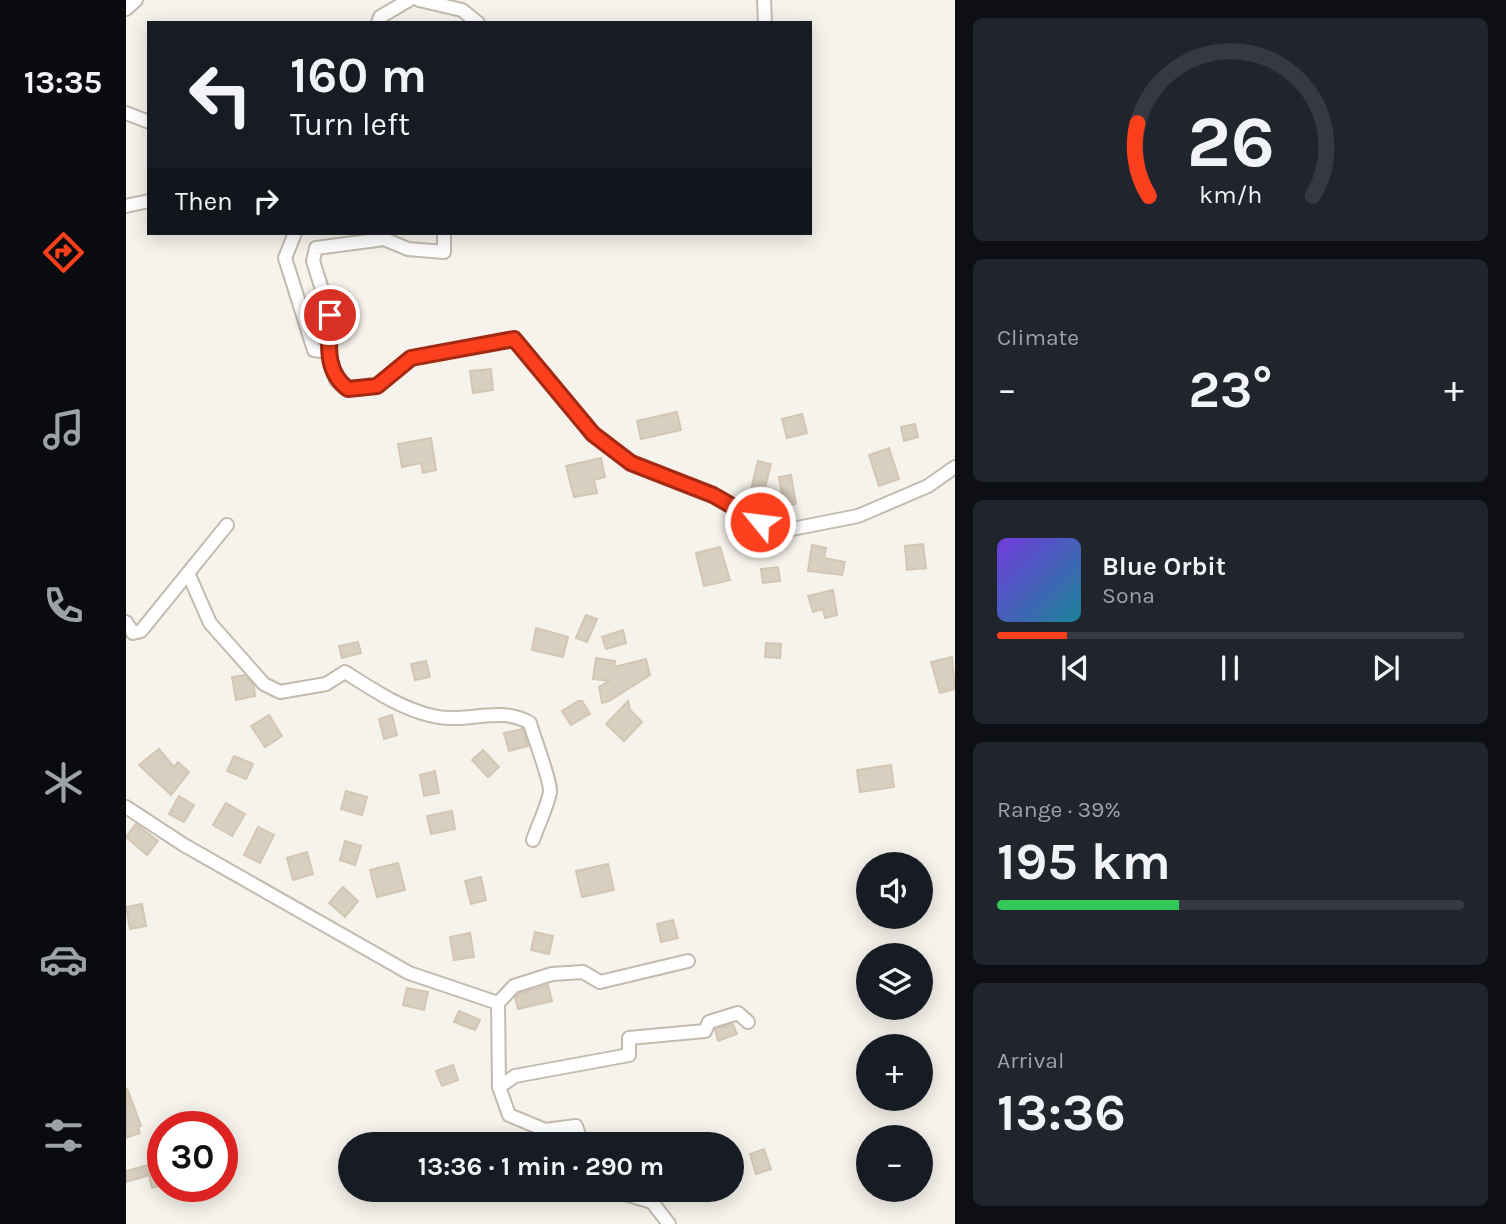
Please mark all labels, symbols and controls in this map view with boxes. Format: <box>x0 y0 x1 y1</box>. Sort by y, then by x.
text: 160 m <box>290 47 427 104</box>
icon: left <box>175 49 266 140</box>
text: 13:35 <box>24 64 102 101</box>
text: 26 <box>1186 99 1275 184</box>
text: Turn left <box>290 106 410 143</box>
text: km/h <box>1199 179 1262 208</box>
icon: right <box>247 182 285 220</box>
text: Then <box>175 186 233 217</box>
icon: directions <box>39 228 88 277</box>
pin <box>300 285 360 345</box>
icon: arrive <box>311 296 349 334</box>
text: Climate <box>997 324 1079 351</box>
text: 23° <box>1188 359 1273 420</box>
text: − <box>997 367 1017 412</box>
text: + <box>1444 367 1464 412</box>
icon: music <box>39 405 88 454</box>
position arrow <box>723 485 797 559</box>
text: Blue Orbit <box>1102 551 1226 582</box>
icon: phone <box>39 581 88 630</box>
text: Sona <box>1102 582 1155 609</box>
icon: previous <box>1056 649 1094 687</box>
icon: pause <box>1211 649 1249 687</box>
icon: next <box>1367 649 1405 687</box>
icon: climate <box>39 758 88 807</box>
text: Range · 39% <box>997 796 1121 823</box>
text: 195 km <box>997 831 1171 892</box>
map controls <box>856 852 933 1202</box>
button: sound <box>856 852 933 929</box>
icon: car <box>39 935 88 984</box>
button: layers <box>856 943 933 1020</box>
button: + <box>856 1034 933 1111</box>
text: Arrival <box>997 1047 1064 1074</box>
text: 13:36 <box>997 1082 1126 1143</box>
icon: filters <box>39 1111 88 1160</box>
speed limit sign: 30 <box>147 1111 238 1202</box>
button: − <box>856 1125 933 1202</box>
text: 13:36 · 1 min · 290 m <box>418 1151 664 1182</box>

